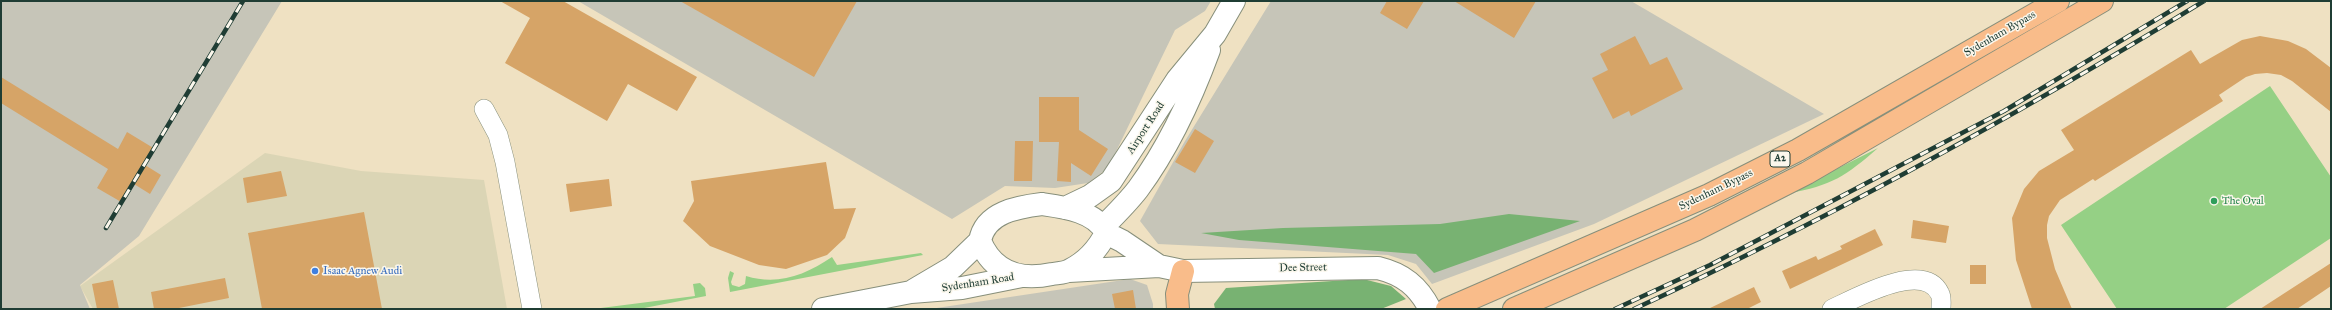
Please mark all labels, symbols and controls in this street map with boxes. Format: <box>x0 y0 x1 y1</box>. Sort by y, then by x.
street label: Sydenham Bypass <box>1962 8 2038 60</box>
street label: Airport Road <box>1124 99 1168 157</box>
road number: A2 <box>1770 151 1790 167</box>
street label: Sydenham Bypass <box>1677 166 1755 214</box>
place label: The Oval <box>2222 194 2264 208</box>
marker: The Oval <box>2209 196 2219 206</box>
street label: Dee Street <box>1279 261 1327 275</box>
place label: Isaac Agnew Audi <box>323 264 402 278</box>
marker: Isaac Agnew Audi <box>310 266 320 276</box>
street label: Sydenham Road <box>941 271 1015 295</box>

